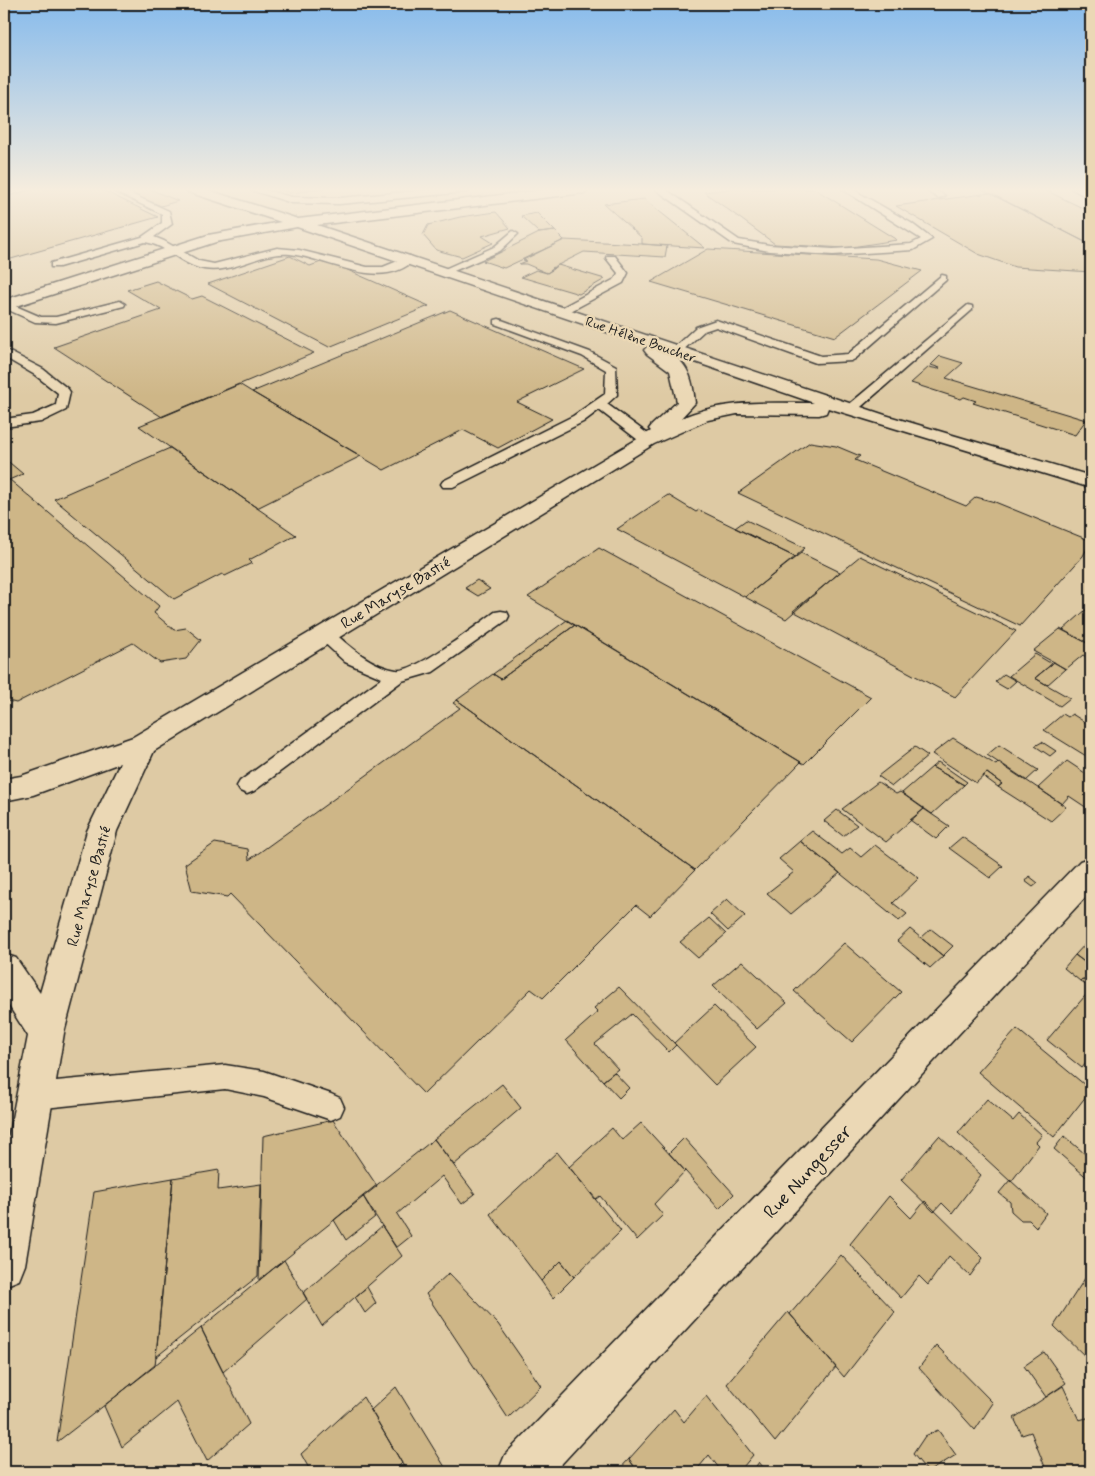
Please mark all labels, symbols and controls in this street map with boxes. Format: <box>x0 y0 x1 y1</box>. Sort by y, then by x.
street label: Rue Hélène Boucher <box>583 313 698 367</box>
street label: Rue Maryse Bastié <box>337 552 454 634</box>
street label: Rue Maryse Bastié <box>62 824 117 949</box>
street label: Rue Nungesser <box>758 1120 860 1226</box>

